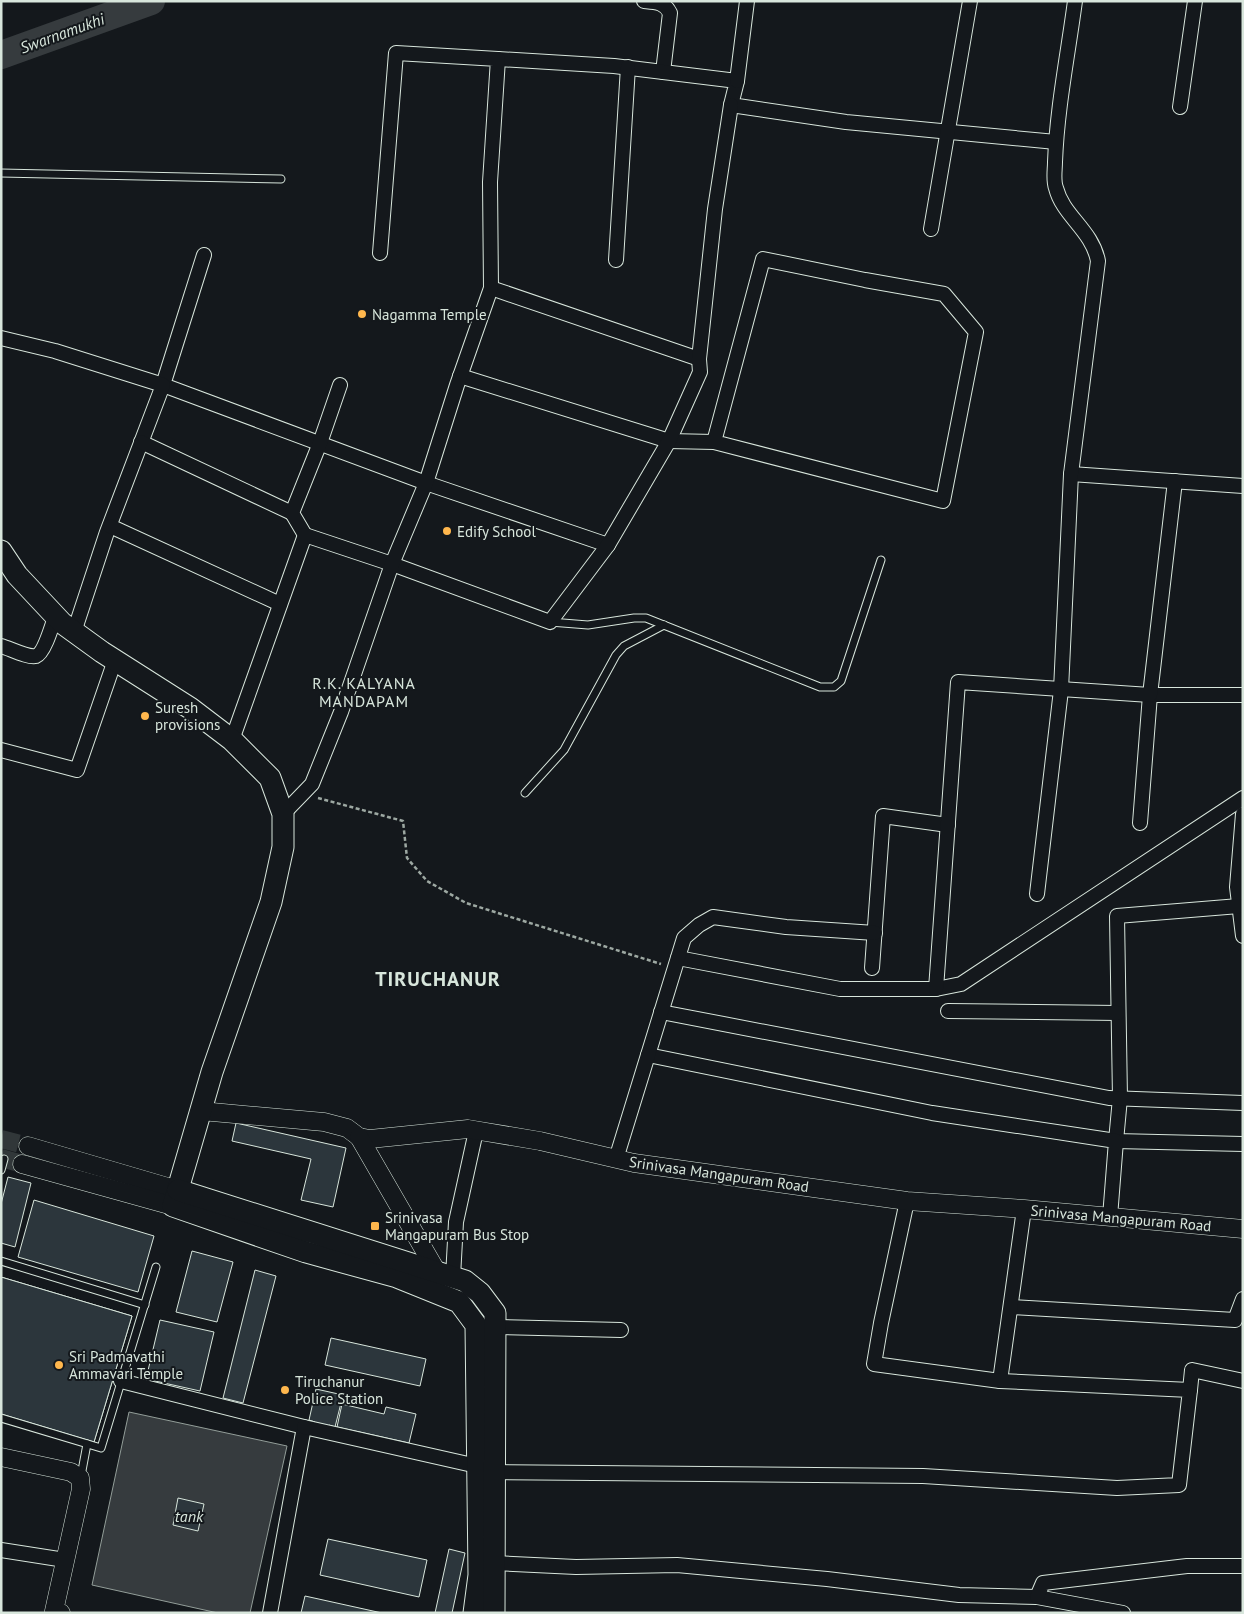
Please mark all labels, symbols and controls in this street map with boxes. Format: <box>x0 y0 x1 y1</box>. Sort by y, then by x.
water label: Swarnamukhi <box>17 8 108 58</box>
place label: Nagamma Temple <box>372 305 487 324</box>
marker: Nagamma Temple <box>356 308 368 320</box>
place label: Edify School <box>457 522 536 541</box>
marker: Edify School <box>441 525 453 537</box>
district label: R.K. KALYANA MANDAPAM <box>312 673 416 711</box>
place label: Suresh provisions <box>155 698 220 734</box>
marker: Suresh provisions <box>139 710 151 722</box>
district label: TIRUCHANUR <box>375 966 501 992</box>
street label: Srinivasa Mangapuram Road <box>628 1152 810 1196</box>
street label: Srinivasa Mangapuram Road <box>1030 1201 1212 1235</box>
place label: Srinivasa Mangapuram Bus Stop <box>385 1208 529 1244</box>
marker: Srinivasa Mangapuram Bus Stop <box>369 1220 381 1232</box>
place label: Sri Padmavathi Ammavari Temple <box>69 1347 183 1383</box>
marker: Sri Padmavathi Ammavari Temple <box>53 1359 65 1371</box>
place label: Tiruchanur Police Station <box>295 1372 383 1408</box>
marker: Tiruchanur Police Station <box>279 1384 291 1396</box>
water label: tank <box>175 1506 204 1526</box>

